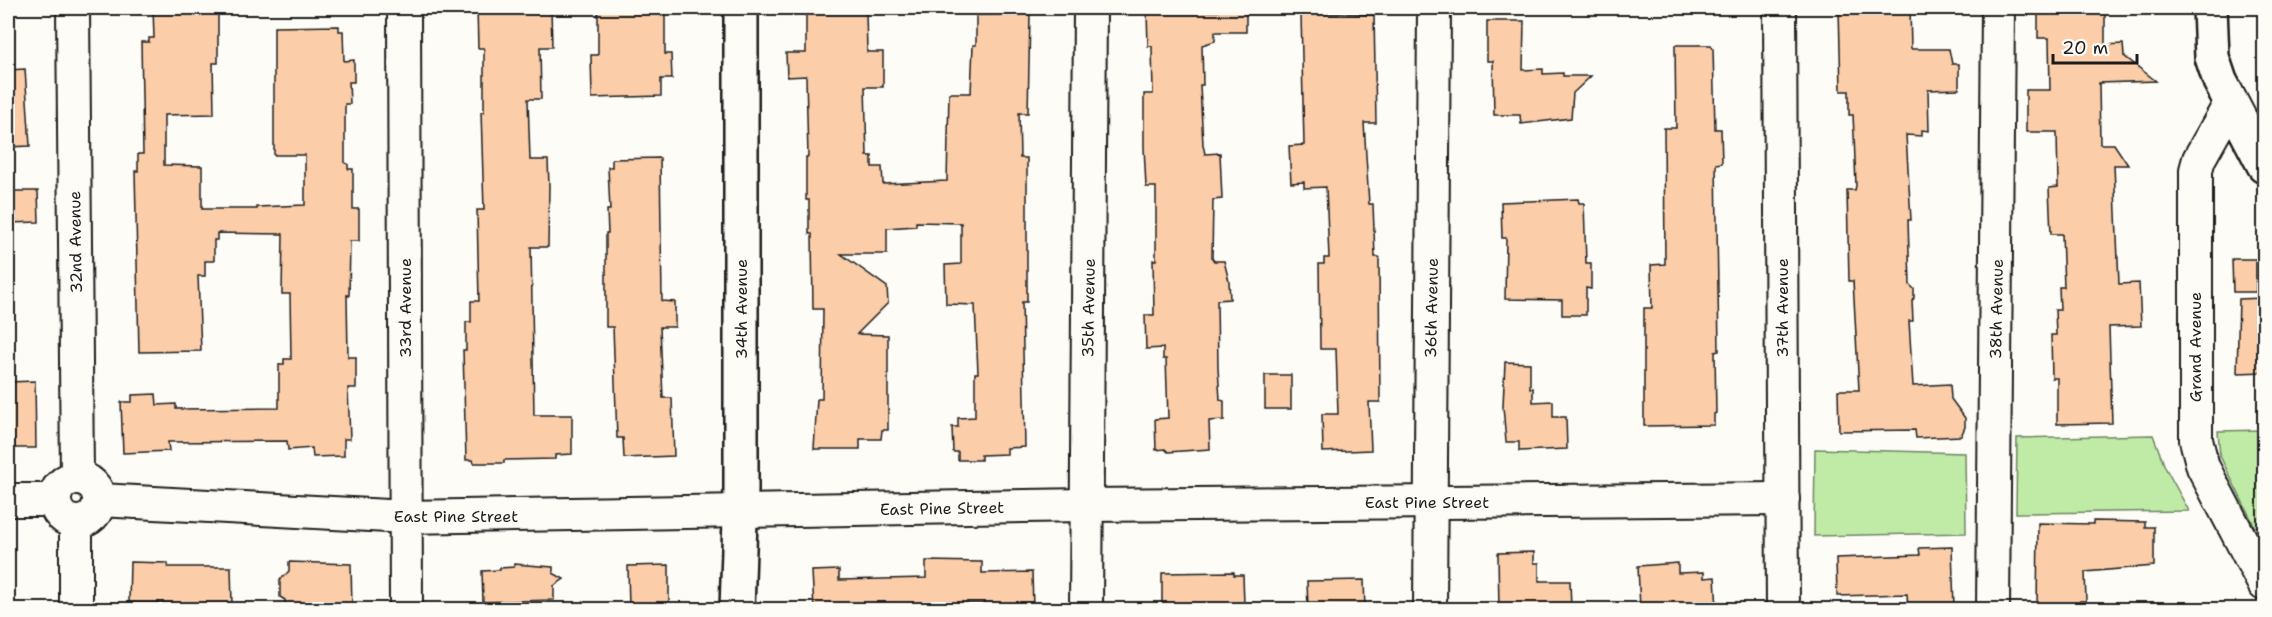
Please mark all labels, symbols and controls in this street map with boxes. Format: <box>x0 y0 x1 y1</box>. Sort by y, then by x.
scale bar <box>2053 27 2137 65</box>
text: 20 m <box>2062 36 2108 60</box>
street label: 32nd Avenue <box>64 191 87 293</box>
street label: 33rd Avenue <box>395 258 416 358</box>
street label: 35th Avenue <box>1077 258 1100 358</box>
street label: 36th Avenue <box>1420 258 1443 358</box>
street label: 37th Avenue <box>1772 258 1793 358</box>
street label: 34th Avenue <box>731 259 752 359</box>
street label: 38th Avenue <box>1985 259 2008 359</box>
street label: Grand Avenue <box>2185 292 2206 402</box>
street label: East Pine Street <box>1365 492 1489 513</box>
street label: East Pine Street <box>880 497 1004 520</box>
street label: East Pine Street <box>394 506 518 527</box>

